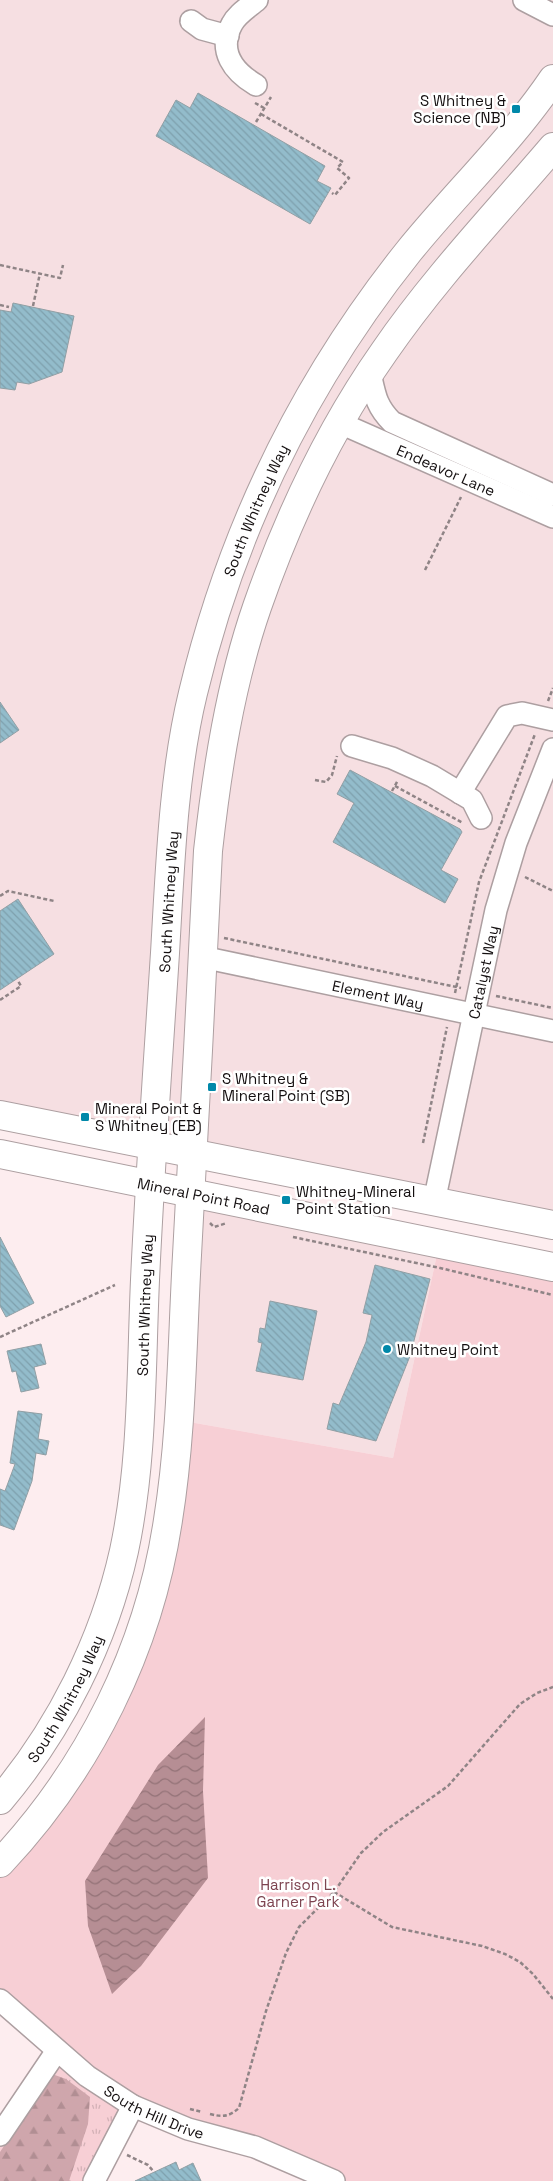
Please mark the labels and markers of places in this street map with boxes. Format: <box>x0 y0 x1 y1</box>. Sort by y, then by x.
place label: S Whitney & Science (NB) <box>413 91 506 128</box>
marker: S Whitney & Science (NB) <box>510 103 522 115</box>
place label: S Whitney & Mineral Point (SB) <box>222 1069 350 1106</box>
marker: S Whitney & Mineral Point (SB) <box>206 1081 218 1093</box>
place label: Mineral Point & S Whitney (EB) <box>95 1099 202 1136</box>
marker: Mineral Point & S Whitney (EB) <box>79 1111 91 1123</box>
place label: Whitney-Mineral Point Station <box>296 1182 415 1218</box>
marker: Whitney-Mineral Point Station <box>280 1194 292 1206</box>
place label: Whitney Point <box>397 1340 499 1359</box>
marker: Whitney Point <box>381 1343 393 1355</box>

